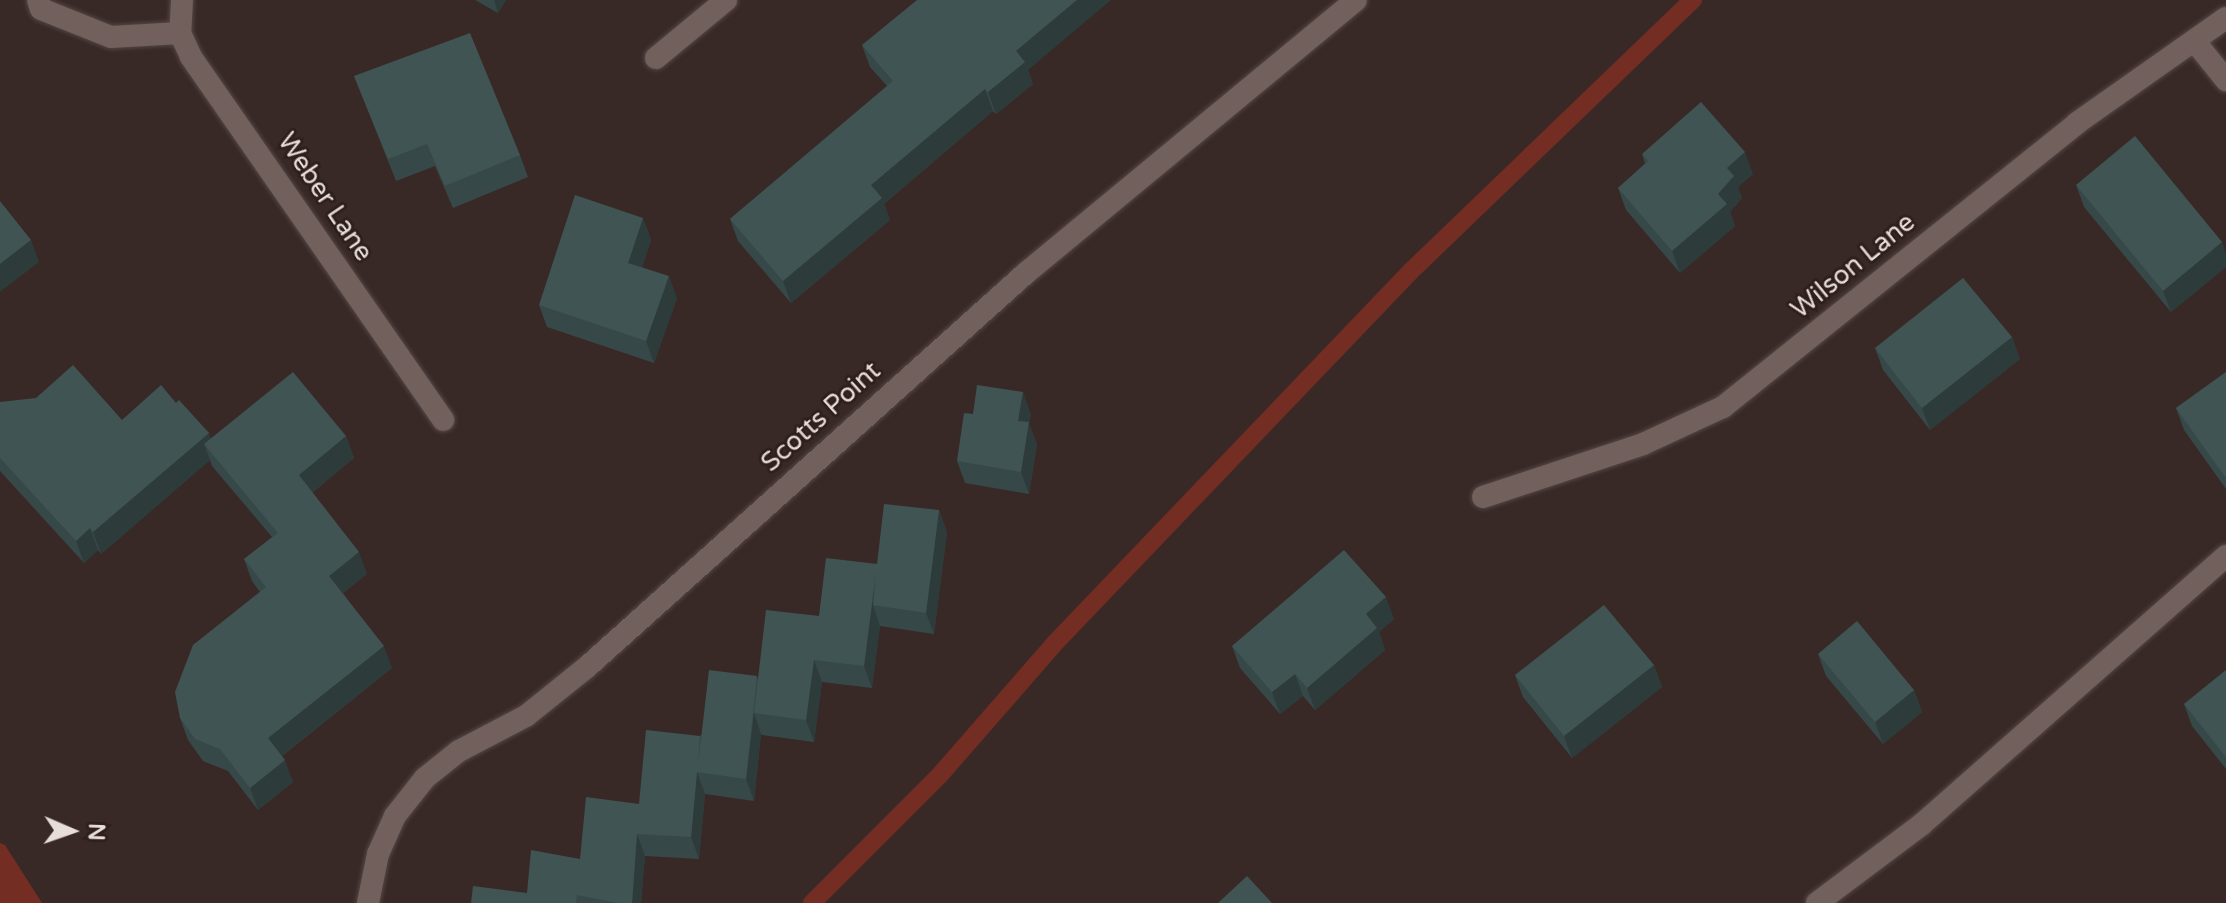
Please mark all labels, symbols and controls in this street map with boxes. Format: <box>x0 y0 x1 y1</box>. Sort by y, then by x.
street label: Weber Lane <box>271 127 379 267</box>
street label: Wilson Lane <box>1785 207 1921 325</box>
street label: Scotts Point <box>755 355 887 479</box>
north arrow <box>32 791 112 871</box>
text: N <box>83 823 109 841</box>

